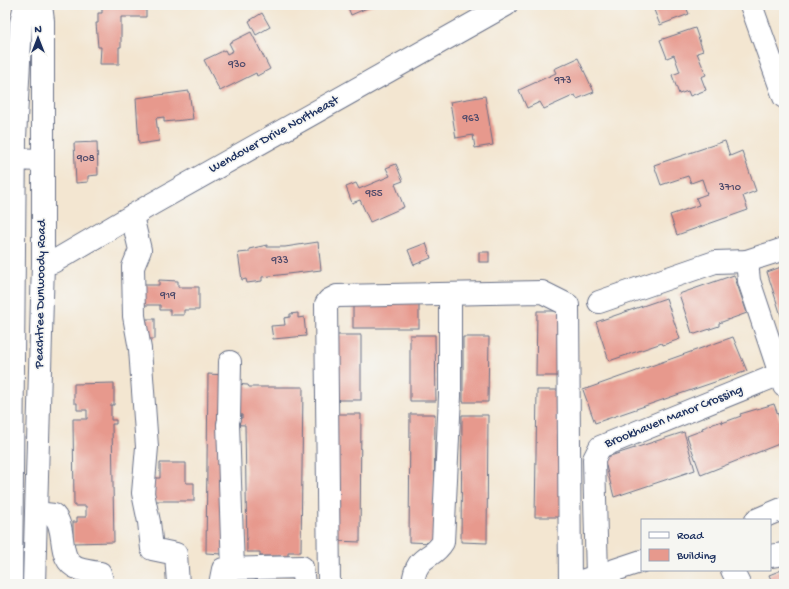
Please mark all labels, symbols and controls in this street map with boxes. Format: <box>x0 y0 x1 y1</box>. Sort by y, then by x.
north arrow <box>18 18 58 58</box>
text: N <box>34 24 42 36</box>
house number: 930 <box>227 59 246 71</box>
house number: 973 <box>554 75 572 87</box>
street label: Wendover Drive Northeast <box>207 92 343 177</box>
house number: 963 <box>462 113 480 125</box>
house number: 908 <box>76 153 95 165</box>
house number: 3710 <box>718 182 741 194</box>
house number: 955 <box>364 188 383 200</box>
street label: Peachtree Dunwoody Road <box>32 218 50 369</box>
house number: 933 <box>271 255 289 267</box>
house number: 919 <box>159 290 176 302</box>
street label: Brookhaven Manor Crossing <box>602 382 745 452</box>
legend <box>641 519 771 571</box>
text: Road <box>677 530 704 544</box>
text: Building <box>676 550 716 564</box>

